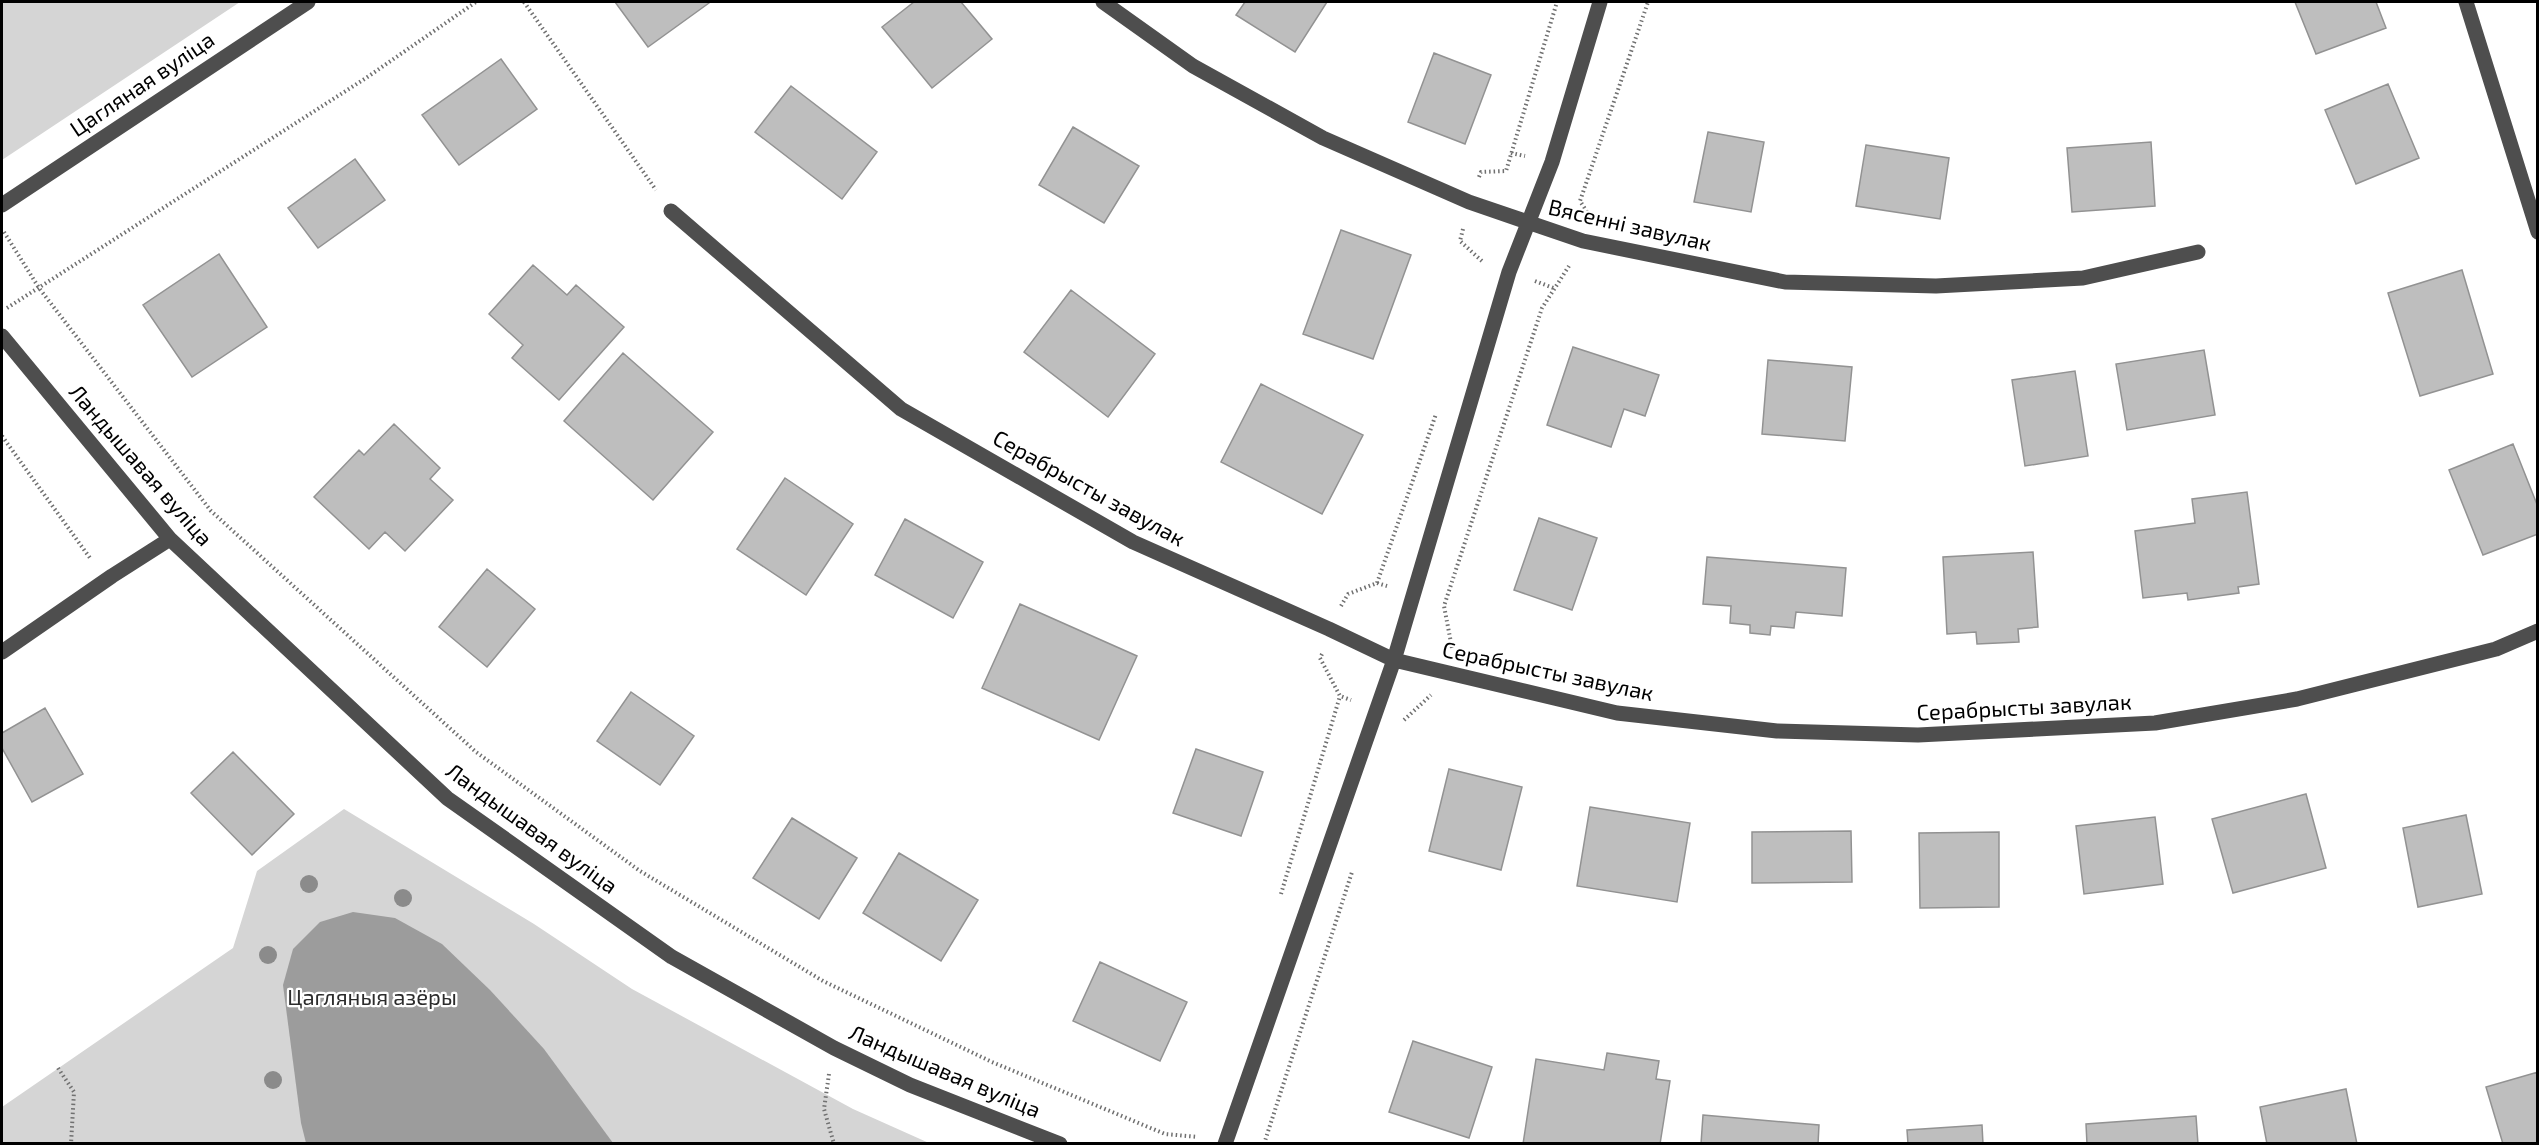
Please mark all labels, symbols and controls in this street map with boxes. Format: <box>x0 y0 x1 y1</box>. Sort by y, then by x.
street label: Цагляная вуліца <box>64 25 219 142</box>
street label: Вясенні завулак <box>1546 193 1714 256</box>
street label: Ландышавая вуліца <box>64 378 219 551</box>
street label: Серабрысты завулак <box>989 424 1190 552</box>
street label: Серабрысты завулак <box>1440 635 1656 706</box>
street label: Серабрысты завулак <box>1916 687 2132 726</box>
street label: Ландышавая вуліца <box>441 756 623 899</box>
park label: Цагляныя азёры <box>287 983 457 1009</box>
street label: Ландышавая вуліца <box>845 1018 1045 1123</box>

